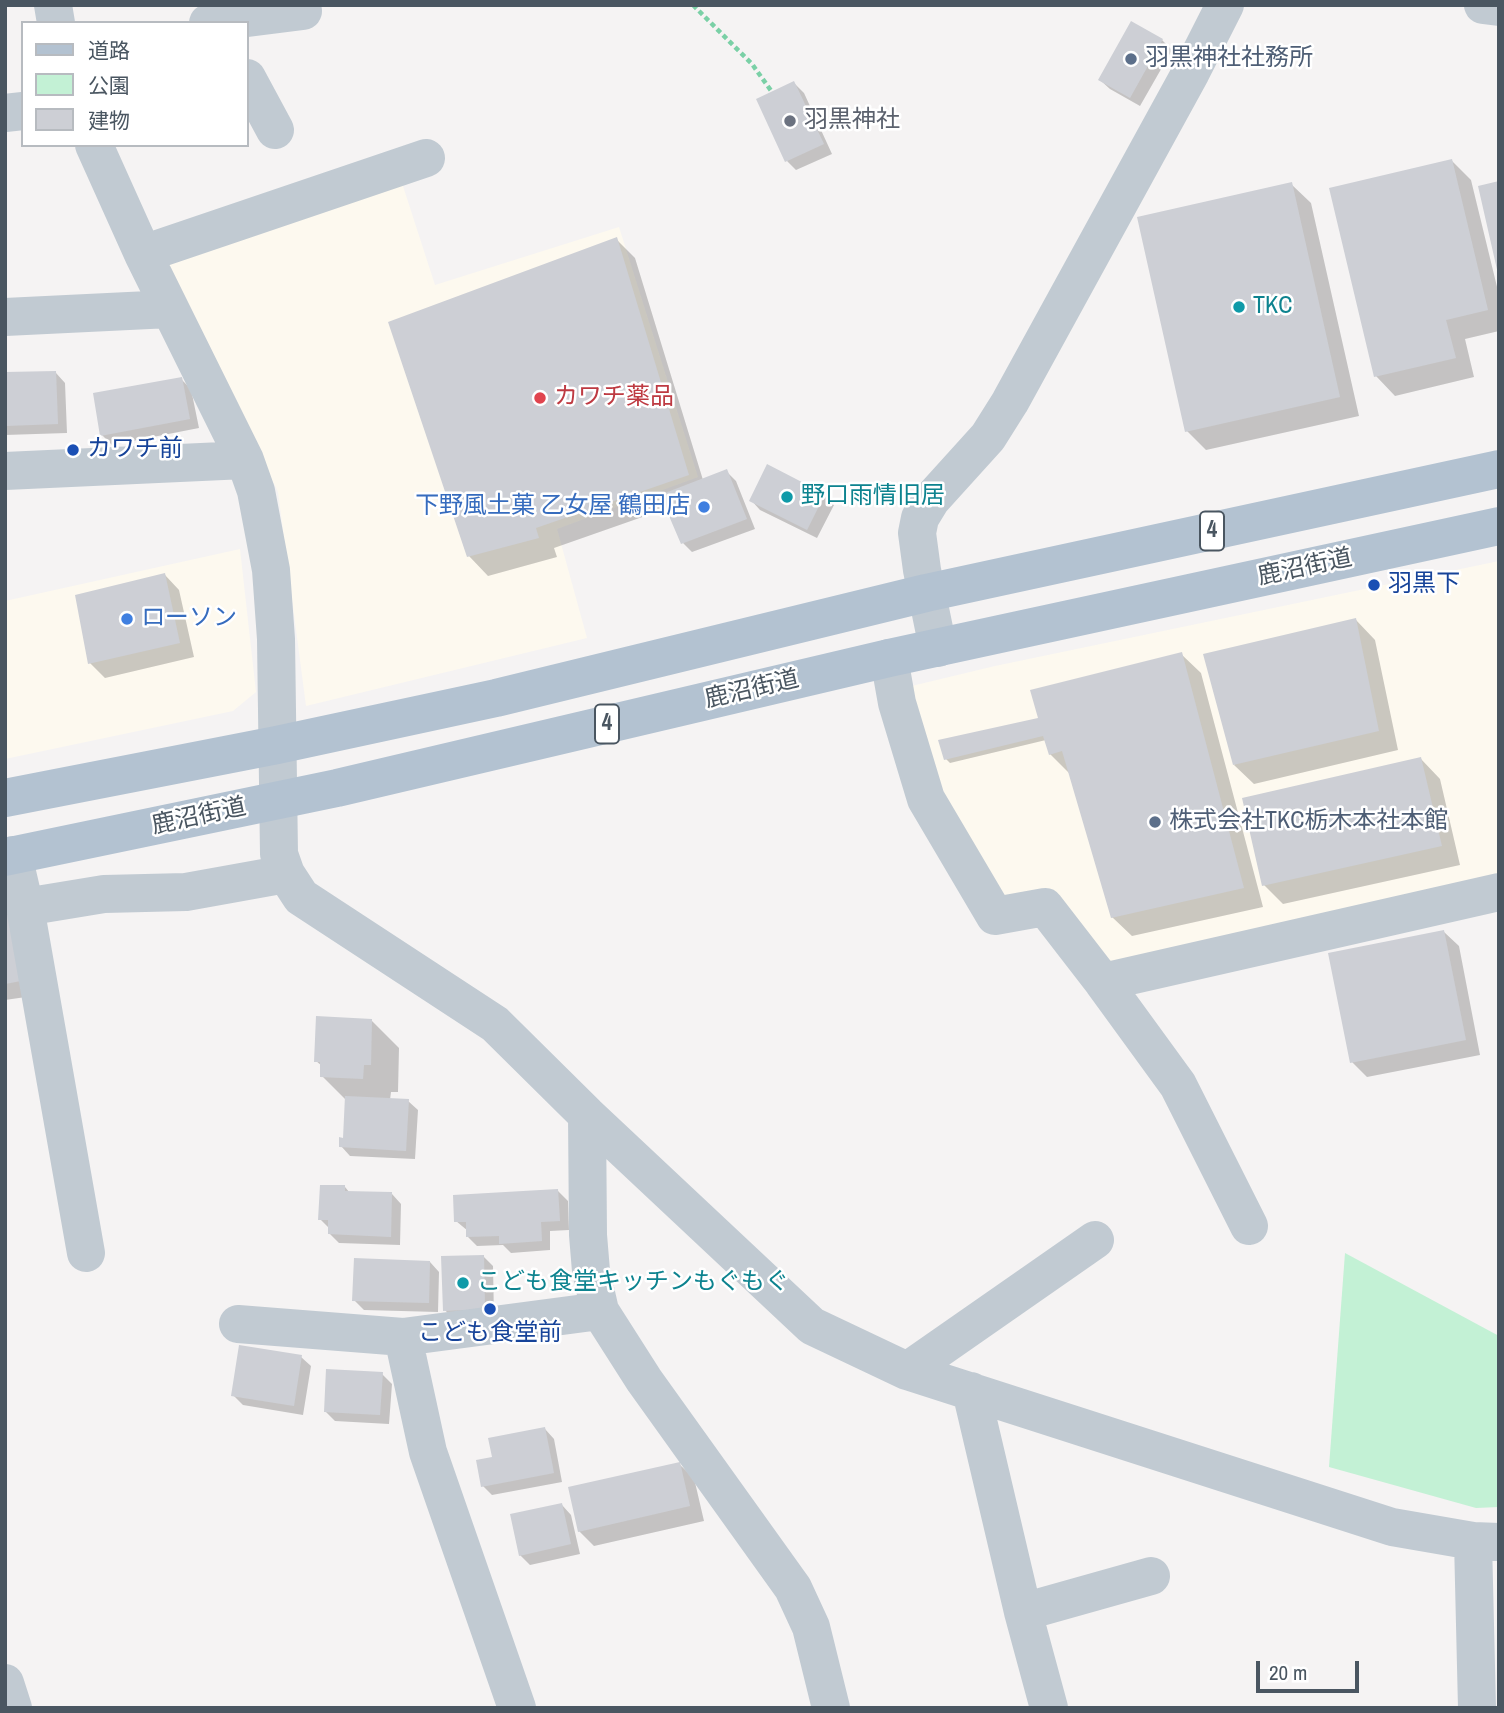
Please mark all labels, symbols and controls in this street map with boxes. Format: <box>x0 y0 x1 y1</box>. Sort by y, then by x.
legend <box>21 21 248 147</box>
text: 道路 <box>88 36 130 65</box>
place label: 羽黒神社社務所 <box>1145 45 1313 73</box>
marker: 羽黒神社社務所 <box>1123 51 1139 67</box>
text: 公園 <box>88 71 130 100</box>
text: 建物 <box>88 106 130 135</box>
place label: 羽黒神社 <box>804 107 900 135</box>
marker: 羽黒神社 <box>782 113 798 129</box>
place label: TKC <box>1253 293 1292 321</box>
marker: TKC <box>1231 299 1247 315</box>
place label: カワチ薬品 <box>554 384 674 412</box>
marker: カワチ薬品 <box>532 390 548 406</box>
place label: カワチ前 <box>87 436 183 464</box>
marker: カワチ前 <box>65 442 81 458</box>
place label: 野口雨情旧居 <box>801 483 945 511</box>
marker: 野口雨情旧居 <box>779 489 795 505</box>
place label: 下野風土菓 乙女屋 鶴田店 <box>415 493 690 521</box>
marker: 下野風土菓 乙女屋 鶴田店 <box>696 499 712 515</box>
road number: 4 <box>1200 512 1224 551</box>
street label: 鹿沼街道 <box>1255 544 1355 592</box>
place label: 羽黒下 <box>1388 571 1460 599</box>
marker: 羽黒下 <box>1366 577 1382 593</box>
place label: ローソン <box>141 605 237 633</box>
marker: ローソン <box>119 611 135 627</box>
street label: 鹿沼街道 <box>702 665 802 715</box>
road number: 4 <box>595 704 619 744</box>
street label: 鹿沼街道 <box>149 793 249 841</box>
place label: 株式会社TKC栃木本社本館 <box>1169 808 1448 836</box>
marker: 株式会社TKC栃木本社本館 <box>1147 814 1163 830</box>
place label: こども食堂キッチンもぐもぐ <box>477 1269 789 1297</box>
marker: こども食堂キッチンもぐもぐ <box>455 1275 471 1291</box>
marker: こども食堂前 <box>482 1301 498 1317</box>
place label: こども食堂前 <box>418 1320 562 1348</box>
scale bar <box>1259 1646 1362 1690</box>
text: 20 m <box>1269 1658 1307 1687</box>

